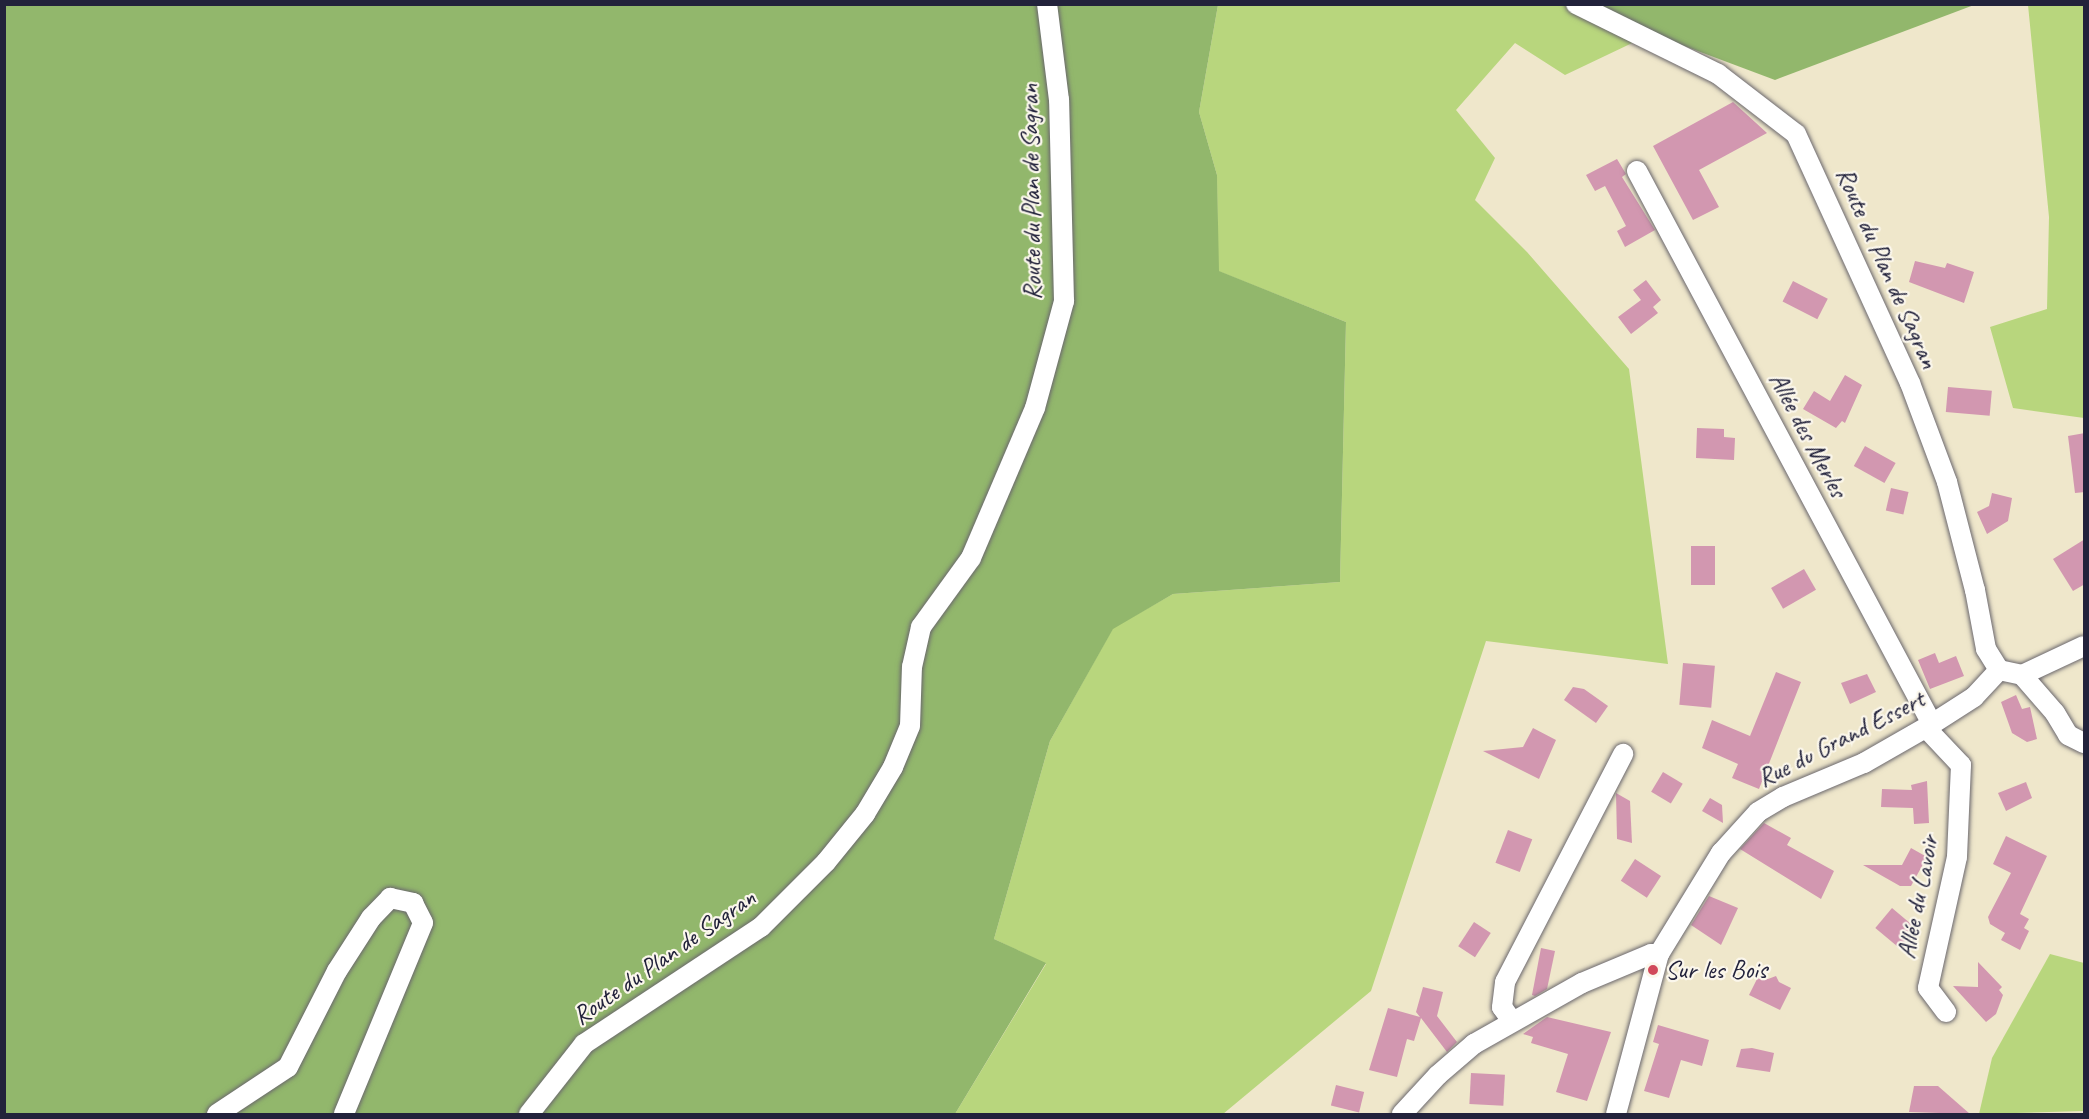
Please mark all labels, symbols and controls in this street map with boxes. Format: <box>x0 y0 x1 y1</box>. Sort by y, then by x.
street label: Route du Plan de Sagran <box>1014 83 1048 301</box>
street label: Route du Plan de Sagran <box>1829 162 1945 374</box>
street label: Allée des Merles <box>1762 367 1854 503</box>
street label: Rue du Grand Essert <box>1752 684 1930 794</box>
street label: Allée du Lavoir <box>1891 833 1945 961</box>
street label: Route du Plan de Sagran <box>566 882 762 1032</box>
place label: Sur les Bois <box>1665 954 1767 986</box>
marker: Sur les Bois <box>1646 963 1660 977</box>

